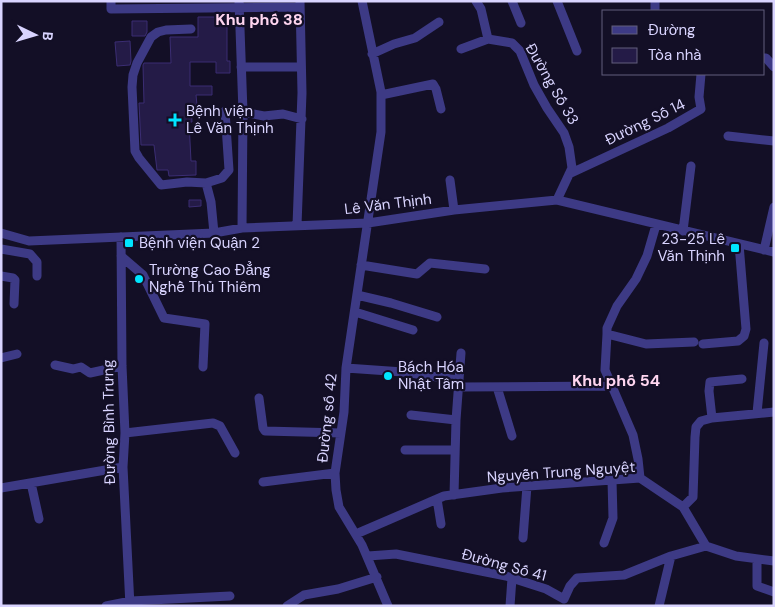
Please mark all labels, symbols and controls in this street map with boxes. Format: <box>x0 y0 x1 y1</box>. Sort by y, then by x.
district label: Khu phố 38 <box>215 9 303 30</box>
north arrow <box>10 10 60 60</box>
legend <box>602 10 765 75</box>
text: Đường <box>648 20 696 40</box>
text: B <box>39 31 57 41</box>
street label: Đường Số 33 <box>521 40 583 128</box>
text: Tòa nhà <box>648 45 702 65</box>
street label: Đường Số 14 <box>602 94 688 150</box>
place label: Bệnh viện Lê Văn Thịnh <box>186 101 274 138</box>
marker: Bệnh viện Lê Văn Thịnh <box>168 113 182 127</box>
street label: Lê Văn Thịnh <box>343 189 433 219</box>
place label: 23-25 Lê Văn Thịnh <box>657 229 725 266</box>
place label: Bệnh viện Quận 2 <box>139 233 260 253</box>
marker: Bệnh viện Quận 2 <box>123 237 135 249</box>
marker: 23-25 Lê Văn Thịnh <box>729 242 741 254</box>
place label: Trường Cao Đẳng Nghề Thủ Thiêm <box>149 260 271 297</box>
marker: Trường Cao Đẳng Nghề Thủ Thiêm <box>133 273 145 285</box>
place label: Bách Hóa Nhật Tâm <box>398 357 464 394</box>
street label: Đường Bình Trưng <box>98 359 120 485</box>
marker: Bách Hóa Nhật Tâm <box>382 370 394 382</box>
district label: Khu phố 54 <box>572 370 660 391</box>
street label: Đường số 42 <box>312 372 342 464</box>
street label: Nguyễn Trung Nguyệt <box>486 457 636 487</box>
street label: Đường Số 41 <box>459 544 549 586</box>

